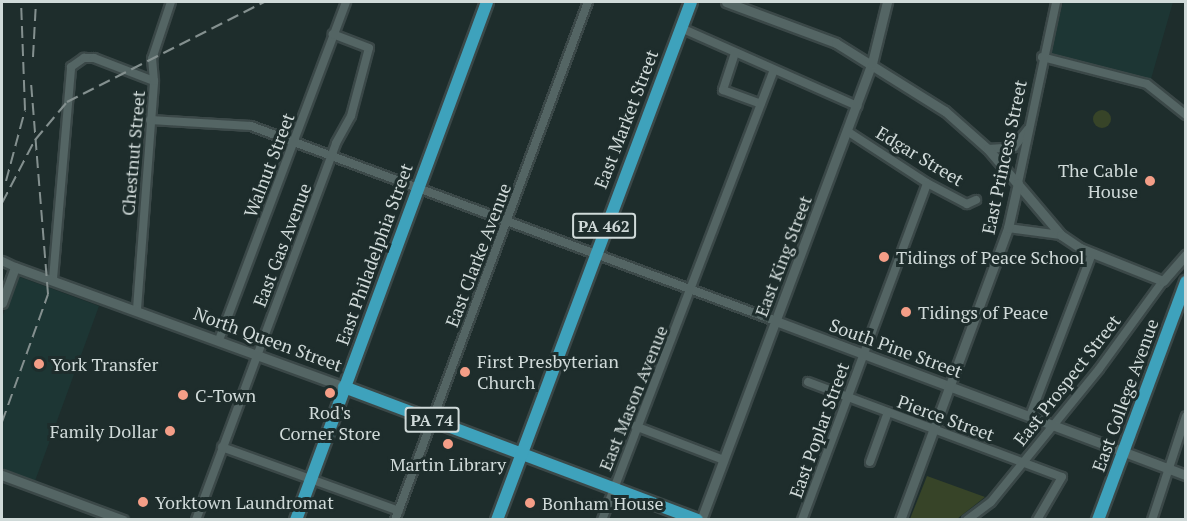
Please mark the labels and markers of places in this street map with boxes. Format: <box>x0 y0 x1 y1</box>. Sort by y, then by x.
place label: The Cable House <box>1058 160 1138 202</box>
marker: The Cable House <box>1143 174 1157 188</box>
place label: Tidings of Peace School <box>896 246 1085 268</box>
marker: Tidings of Peace School <box>877 250 891 264</box>
place label: Tidings of Peace <box>918 301 1048 323</box>
marker: Tidings of Peace <box>899 305 913 319</box>
place label: First Presbyterian Church <box>477 351 619 394</box>
place label: York Transfer <box>51 353 158 375</box>
marker: York Transfer <box>32 357 46 371</box>
marker: First Presbyterian Church <box>458 365 472 379</box>
place label: C-Town <box>195 384 256 406</box>
marker: Rod's Corner Store <box>323 386 337 400</box>
marker: C-Town <box>176 388 190 402</box>
place label: Rod's Corner Store <box>279 402 381 444</box>
place label: Family Dollar <box>50 420 158 442</box>
marker: Family Dollar <box>163 424 177 438</box>
marker: Martin Library <box>441 437 455 451</box>
place label: Martin Library <box>390 453 506 475</box>
place label: Yorktown Laundromat <box>155 491 334 513</box>
place label: Bonham House <box>542 492 664 514</box>
marker: Yorktown Laundromat <box>136 495 150 509</box>
marker: Bonham House <box>523 496 537 510</box>

